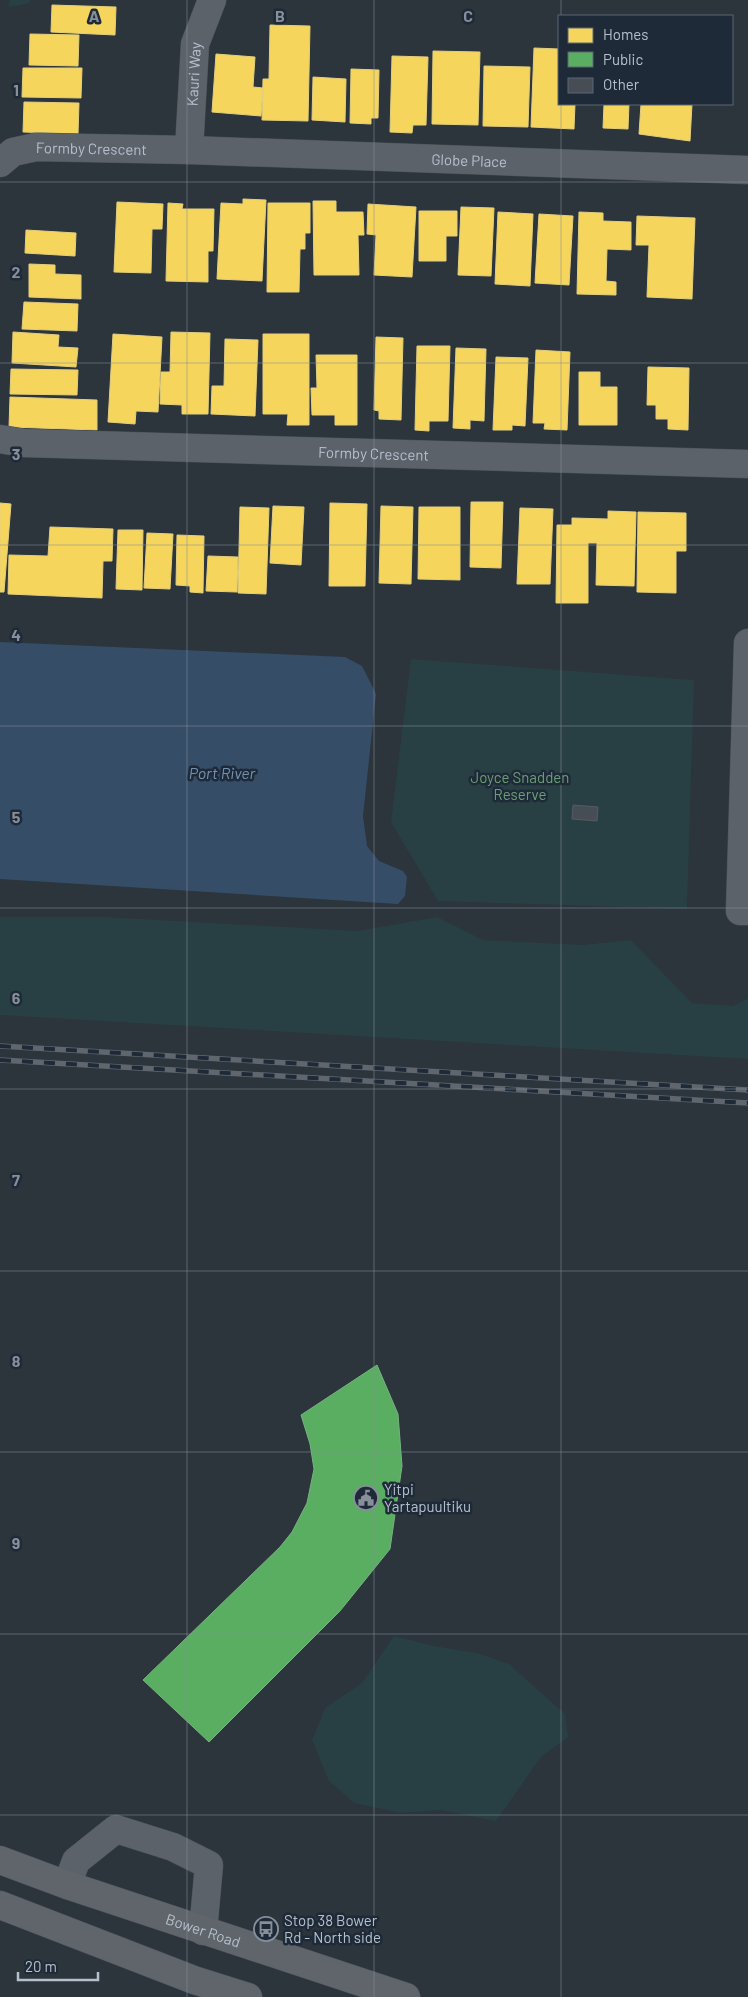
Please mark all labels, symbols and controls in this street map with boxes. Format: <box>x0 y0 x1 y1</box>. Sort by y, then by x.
text: A <box>89 6 100 25</box>
text: B <box>275 6 285 25</box>
text: C <box>463 6 473 25</box>
legend <box>558 15 733 105</box>
text: Homes <box>603 25 648 43</box>
street label: Kauri Way <box>182 42 204 107</box>
text: Public <box>603 50 643 68</box>
text: Other <box>603 75 640 93</box>
text: 1 <box>13 80 19 99</box>
street label: Formby Crescent <box>36 138 147 158</box>
street label: Globe Place <box>431 150 507 170</box>
text: 2 <box>12 262 21 281</box>
street label: Formby Crescent <box>318 443 429 464</box>
text: 3 <box>12 444 20 463</box>
text: 4 <box>11 625 21 644</box>
water label: Port River <box>189 763 257 782</box>
park label: Joyce Snadden Reserve <box>471 768 569 803</box>
text: 5 <box>12 807 21 826</box>
text: 6 <box>12 988 21 1007</box>
text: 7 <box>12 1170 20 1189</box>
text: 8 <box>12 1351 21 1370</box>
place label: Yitpi Yartapuultiku <box>384 1480 471 1515</box>
public building icon: Yitpi Yartapuultiku <box>353 1485 379 1511</box>
text: 9 <box>12 1533 20 1552</box>
street label: Bower Road <box>164 1909 243 1951</box>
place label: Stop 38 Bower Rd - North side <box>284 1911 381 1946</box>
bus stop icon: Stop 38 Bower Rd - North side <box>253 1916 279 1942</box>
scale bar <box>18 1950 98 1982</box>
text: 20 m <box>25 1957 57 1975</box>

